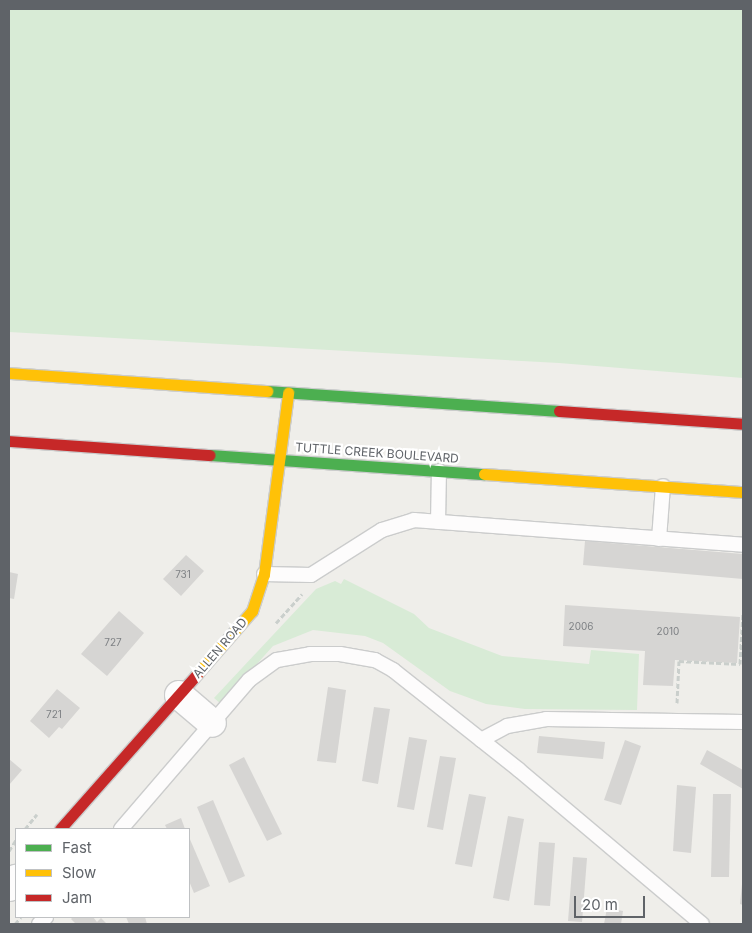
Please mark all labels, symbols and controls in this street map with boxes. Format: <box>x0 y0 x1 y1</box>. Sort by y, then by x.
street label: TUTTLE CREEK BOULEVARD <box>295 440 459 466</box>
house number: 731 <box>175 569 191 581</box>
street label: ALLEN ROAD <box>190 615 250 681</box>
house number: 2006 <box>569 621 593 633</box>
house number: 2010 <box>657 626 679 638</box>
house number: 727 <box>104 637 122 649</box>
house number: 721 <box>46 709 62 721</box>
legend <box>15 828 190 918</box>
text: Fast <box>62 838 92 857</box>
text: Slow <box>62 863 96 882</box>
scale bar <box>577 886 648 918</box>
text: Jam <box>62 888 92 907</box>
text: 20 m <box>582 895 618 914</box>

